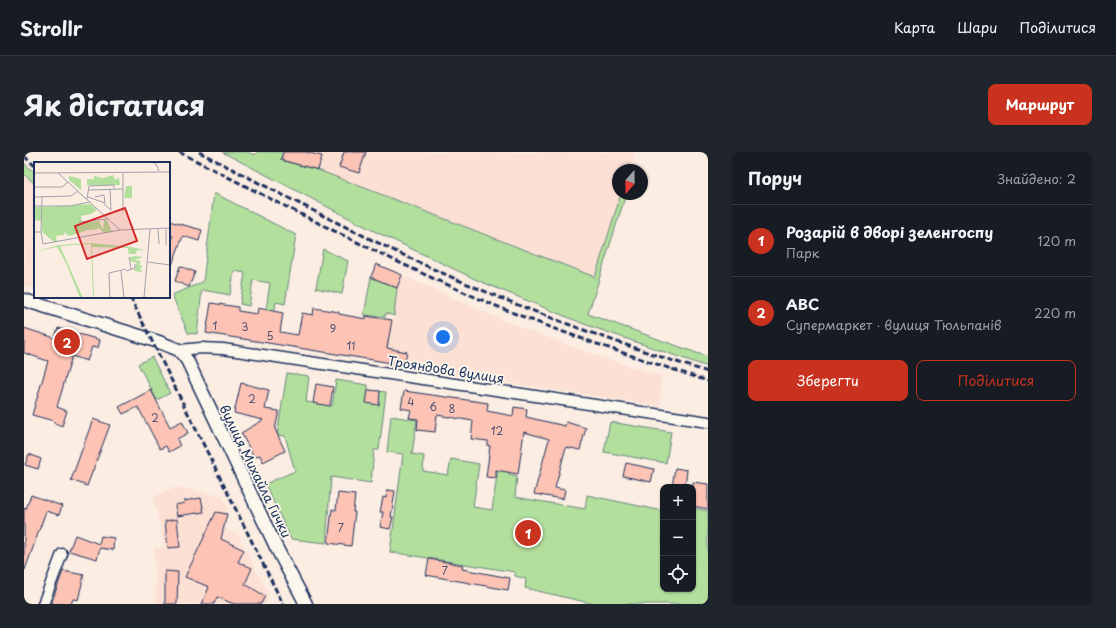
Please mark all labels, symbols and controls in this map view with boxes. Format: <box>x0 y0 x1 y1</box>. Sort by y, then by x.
text: Strollr <box>20 14 83 42</box>
text: Карта <box>894 17 935 38</box>
text: Шари <box>957 17 997 38</box>
text: Поділитися <box>1019 17 1096 38</box>
text: Як дістатися <box>24 83 205 126</box>
button: Маршрут <box>988 84 1092 125</box>
inset map <box>34 162 170 298</box>
north arrow <box>612 164 648 200</box>
text: Поруч <box>748 165 802 191</box>
text: Знайдено: 2 <box>997 169 1076 188</box>
text: Розарій в дворі зеленгоспу <box>786 220 993 243</box>
text: 1 <box>758 231 764 250</box>
text: 120 m <box>1037 231 1076 250</box>
text: Парк <box>786 243 820 262</box>
text: ABC <box>786 292 819 315</box>
text: 2 <box>756 303 766 322</box>
text: 220 m <box>1034 303 1076 322</box>
text: Супермаркет · вулиця Тюльпанів <box>786 315 1001 334</box>
house number: 1 <box>213 317 218 334</box>
house number: 3 <box>241 318 249 335</box>
house number: 9 <box>330 320 336 337</box>
pin: 2 <box>54 327 80 357</box>
house number: 5 <box>266 327 274 344</box>
your location <box>433 327 453 347</box>
house number: 11 <box>346 337 356 354</box>
street label: Трояндова вулиця <box>386 350 506 388</box>
button: Зберегти <box>748 360 908 401</box>
button: Поділитися <box>916 360 1076 401</box>
house number: 2 <box>248 390 256 407</box>
house number: 4 <box>407 393 415 410</box>
house number: 6 <box>429 398 437 415</box>
house number: 8 <box>449 400 456 417</box>
street label: вулиця Михайла Гички <box>215 401 297 541</box>
house number: 2 <box>151 409 159 426</box>
house number: 12 <box>491 422 504 439</box>
map controls <box>660 484 696 592</box>
button: + <box>660 484 696 520</box>
pin: 1 <box>515 518 541 548</box>
house number: 7 <box>338 519 344 536</box>
button: − <box>660 520 696 556</box>
button: locate <box>660 556 696 592</box>
house number: 7 <box>442 562 448 579</box>

